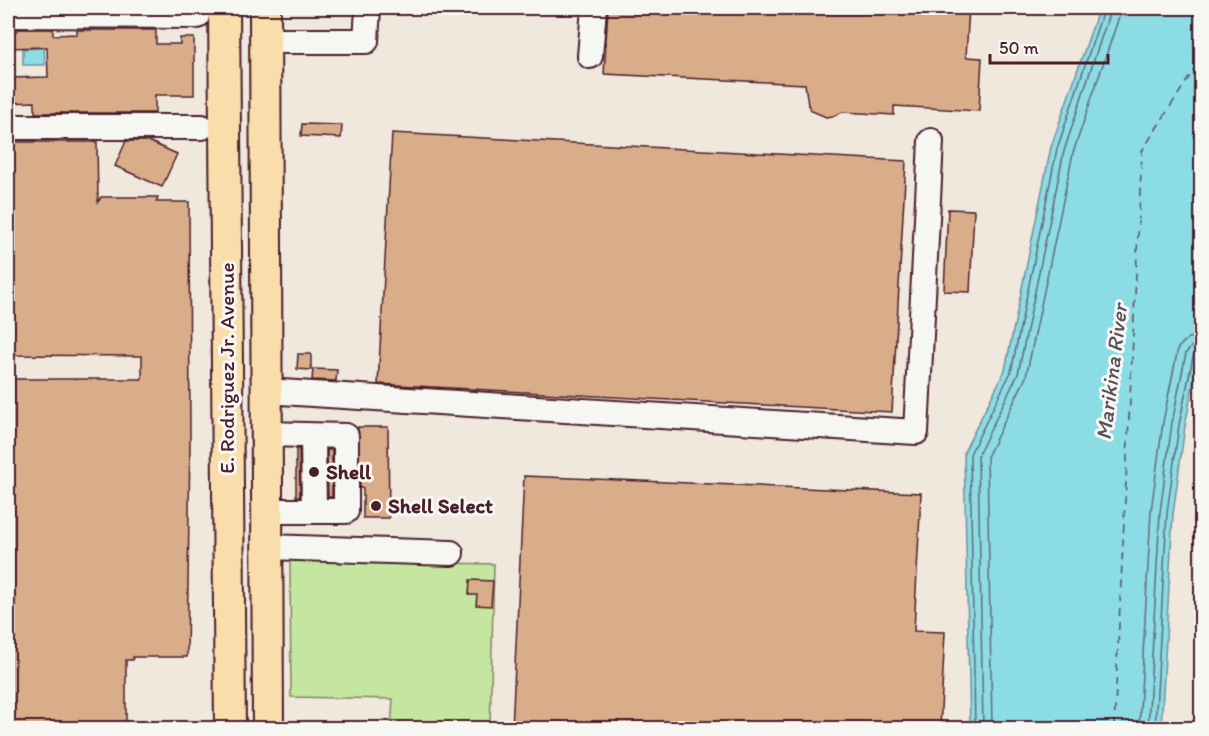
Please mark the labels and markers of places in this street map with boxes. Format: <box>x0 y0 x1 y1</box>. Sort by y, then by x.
place label: Shell <box>326 459 372 484</box>
marker: Shell <box>307 465 321 479</box>
place label: Shell Select <box>388 493 493 518</box>
marker: Shell Select <box>369 499 383 513</box>

